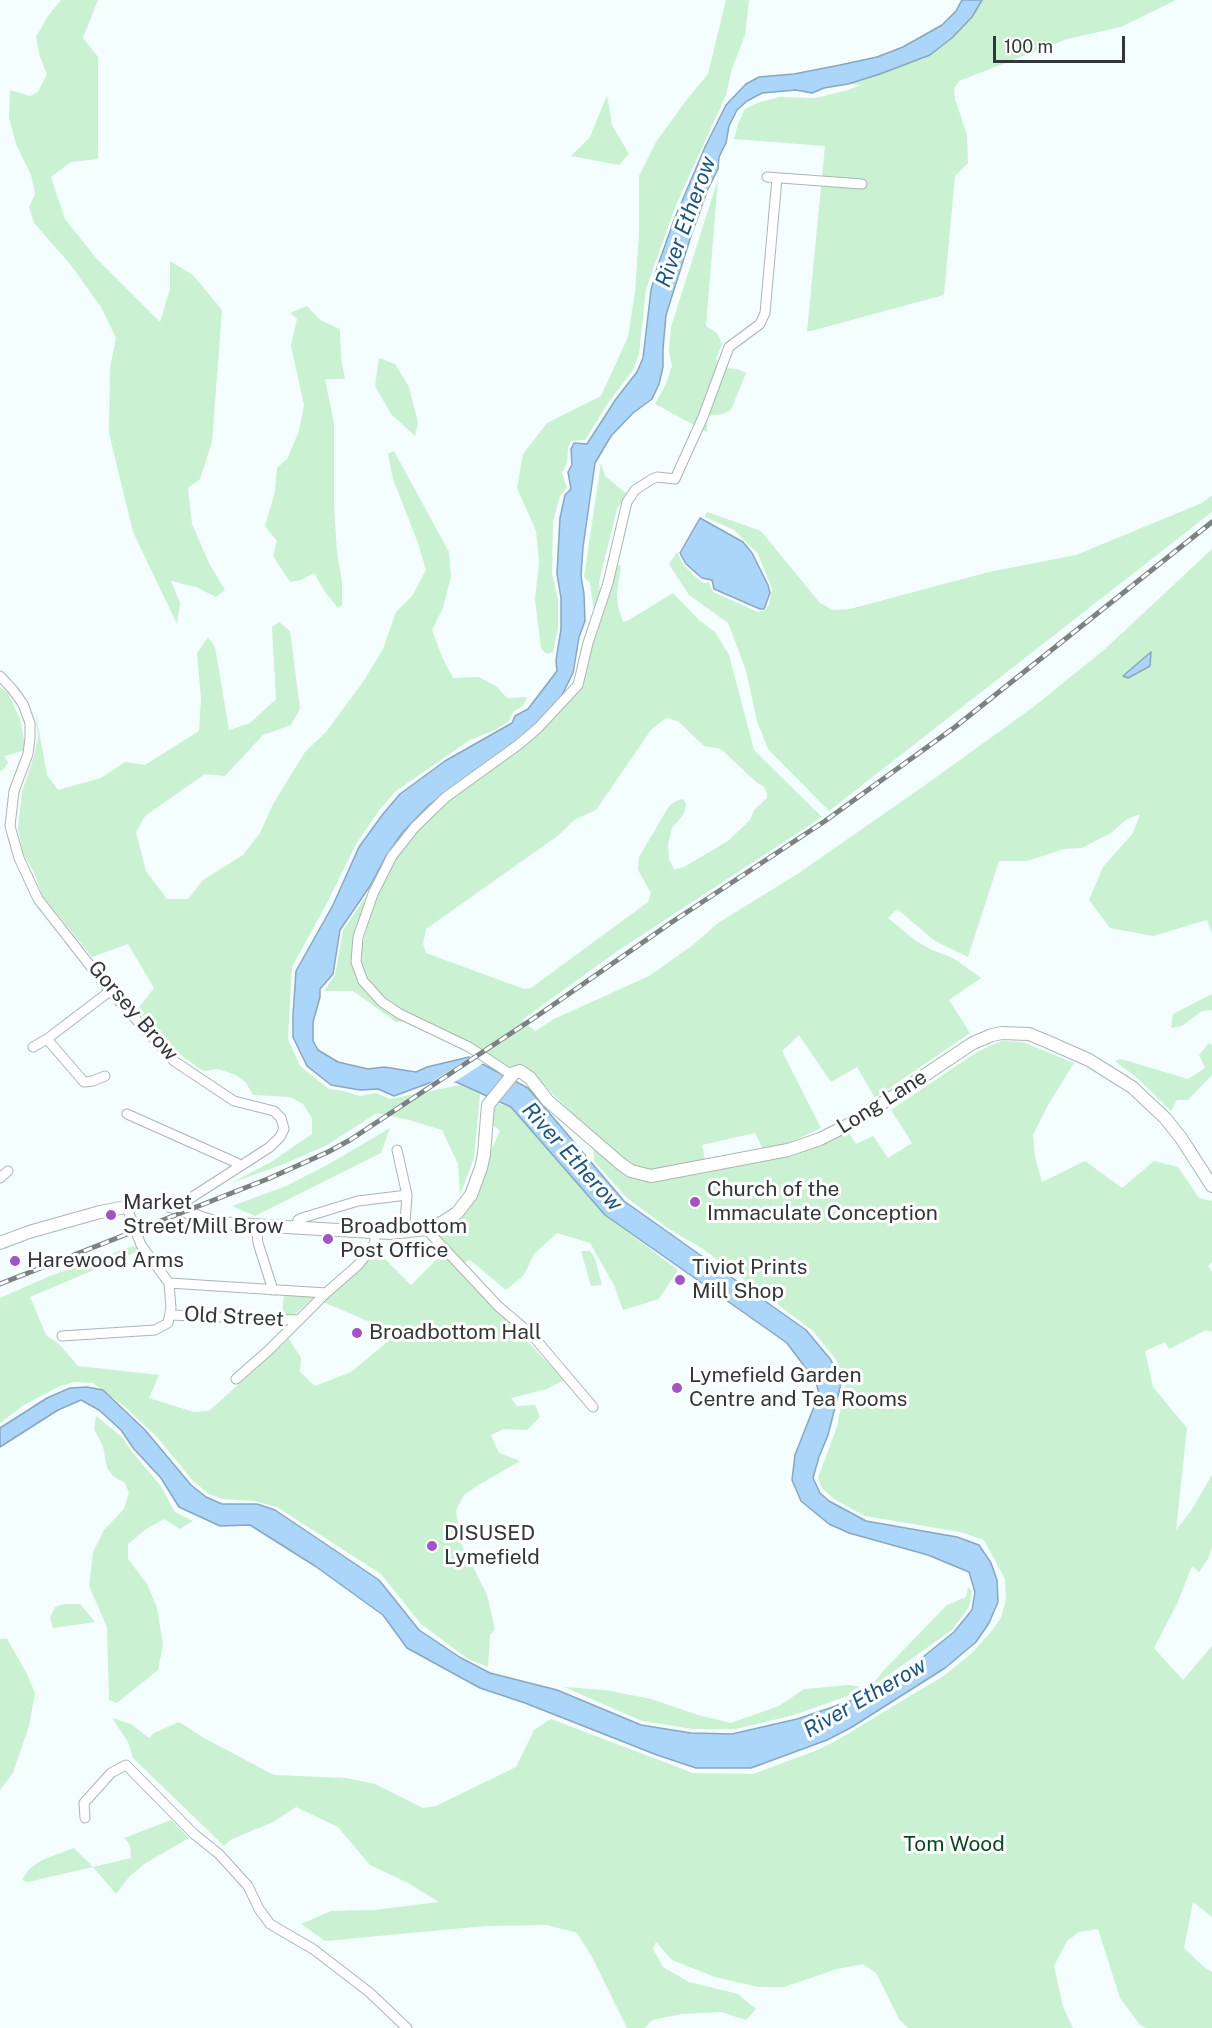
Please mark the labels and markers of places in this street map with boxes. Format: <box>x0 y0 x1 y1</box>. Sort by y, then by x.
place label: Church of the Immaculate Conception <box>707 1177 938 1227</box>
place label: Market Street/Mill Brow <box>123 1190 283 1240</box>
marker: Church of the Immaculate Conception <box>688 1195 702 1209</box>
marker: Market Street/Mill Brow <box>104 1208 118 1222</box>
place label: Broadbottom Post Office <box>340 1214 467 1264</box>
marker: Broadbottom Post Office <box>321 1232 335 1246</box>
place label: Harewood Arms <box>27 1248 184 1274</box>
marker: Harewood Arms <box>8 1254 22 1268</box>
place label: Tiviot Prints Mill Shop <box>692 1255 807 1305</box>
marker: Tiviot Prints Mill Shop <box>673 1273 687 1287</box>
place label: Broadbottom Hall <box>369 1320 541 1346</box>
marker: Broadbottom Hall <box>350 1326 364 1340</box>
place label: Lymefield Garden Centre and Tea Rooms <box>689 1363 907 1413</box>
marker: Lymefield Garden Centre and Tea Rooms <box>670 1381 684 1395</box>
place label: DISUSED Lymefield <box>444 1521 540 1571</box>
marker: DISUSED Lymefield <box>425 1539 439 1553</box>

